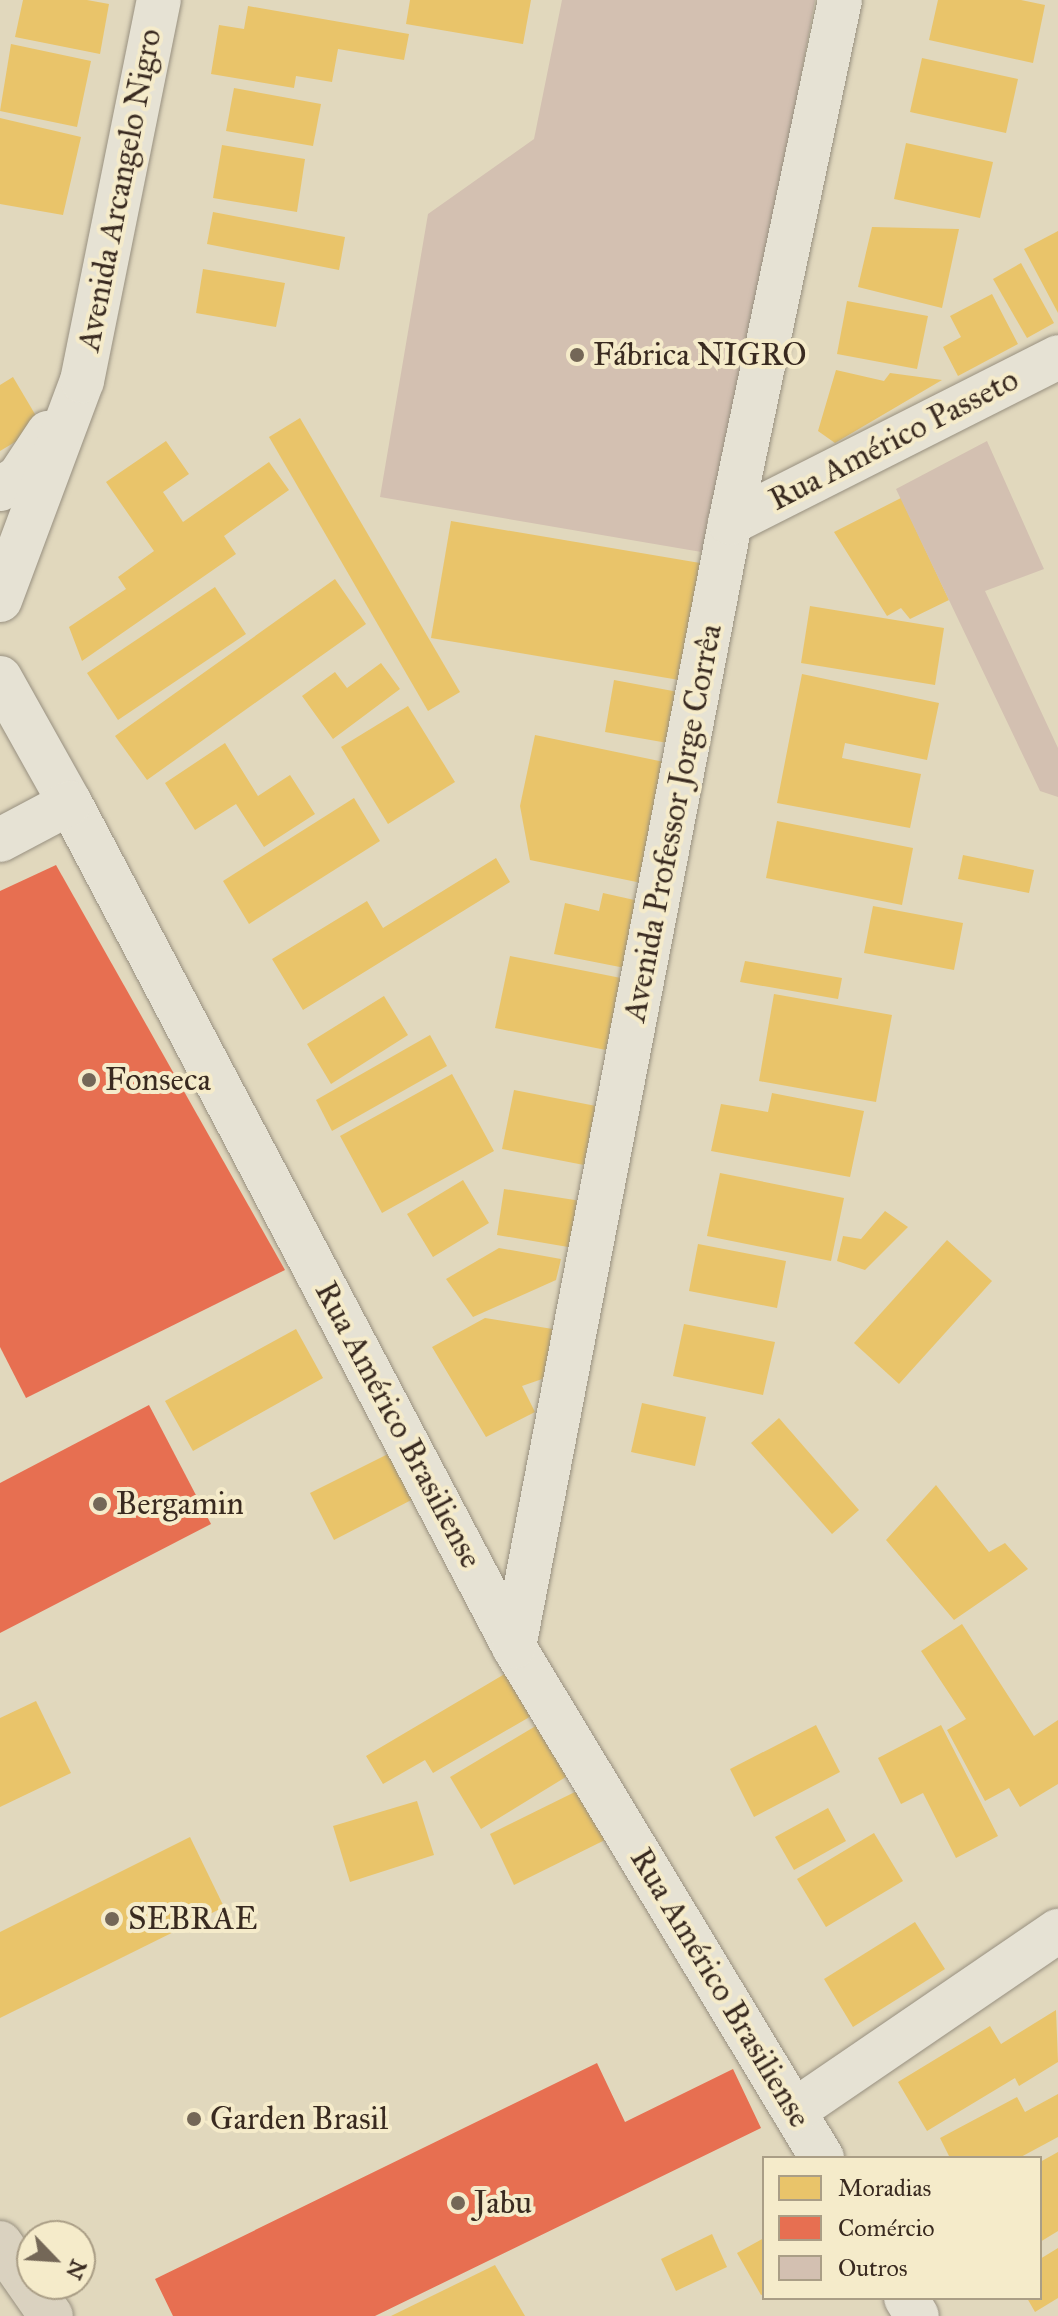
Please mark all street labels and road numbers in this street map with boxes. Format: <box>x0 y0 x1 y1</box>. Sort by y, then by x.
street label: Avenida Arcangelo Nigro <box>70 25 170 355</box>
street label: Rua Américo Passeto <box>763 361 1025 519</box>
street label: Avenida Professor Jorge Corrêa <box>616 621 730 1025</box>
street label: Rua Américo Brasiliense <box>306 1275 490 1575</box>
street label: Rua Américo Brasiliense <box>621 1842 819 2134</box>

